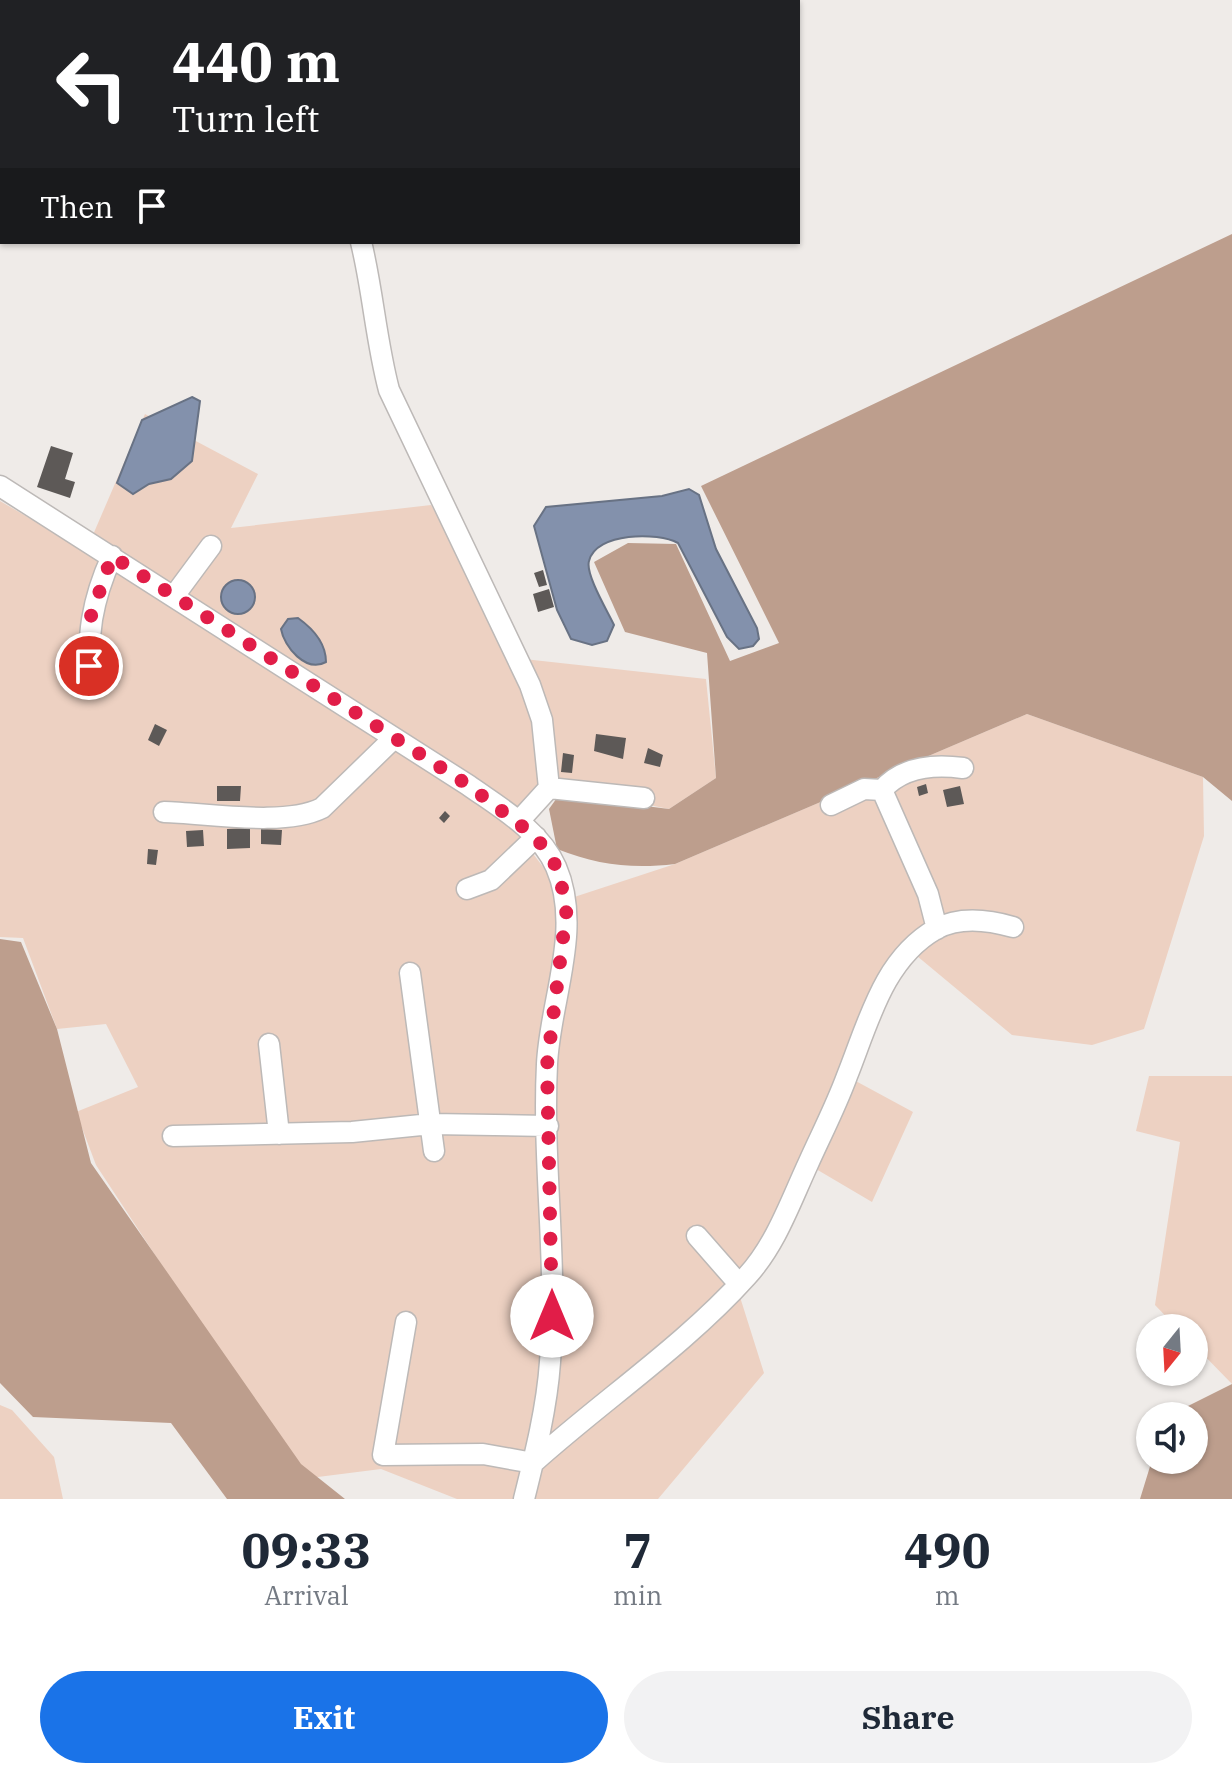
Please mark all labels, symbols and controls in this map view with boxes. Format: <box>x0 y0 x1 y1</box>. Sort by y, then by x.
text: 440 m <box>172 25 340 97</box>
icon: left <box>40 32 144 136</box>
text: Turn left <box>172 95 319 142</box>
icon: arrive <box>130 184 174 228</box>
text: Then <box>40 187 114 226</box>
pin <box>55 632 123 700</box>
icon: arrive <box>67 644 111 688</box>
position arrow <box>510 1274 594 1358</box>
north arrow <box>1136 1314 1208 1386</box>
map controls <box>1136 1314 1208 1474</box>
button: sound <box>1136 1402 1208 1474</box>
text: 09:33 <box>242 1519 371 1581</box>
text: 7 <box>623 1519 652 1581</box>
text: 490 <box>904 1519 990 1581</box>
text: Arrival <box>264 1578 349 1612</box>
text: min <box>613 1578 662 1612</box>
text: m <box>935 1578 960 1612</box>
button: Exit <box>40 1671 608 1763</box>
button: Share <box>624 1671 1192 1763</box>

